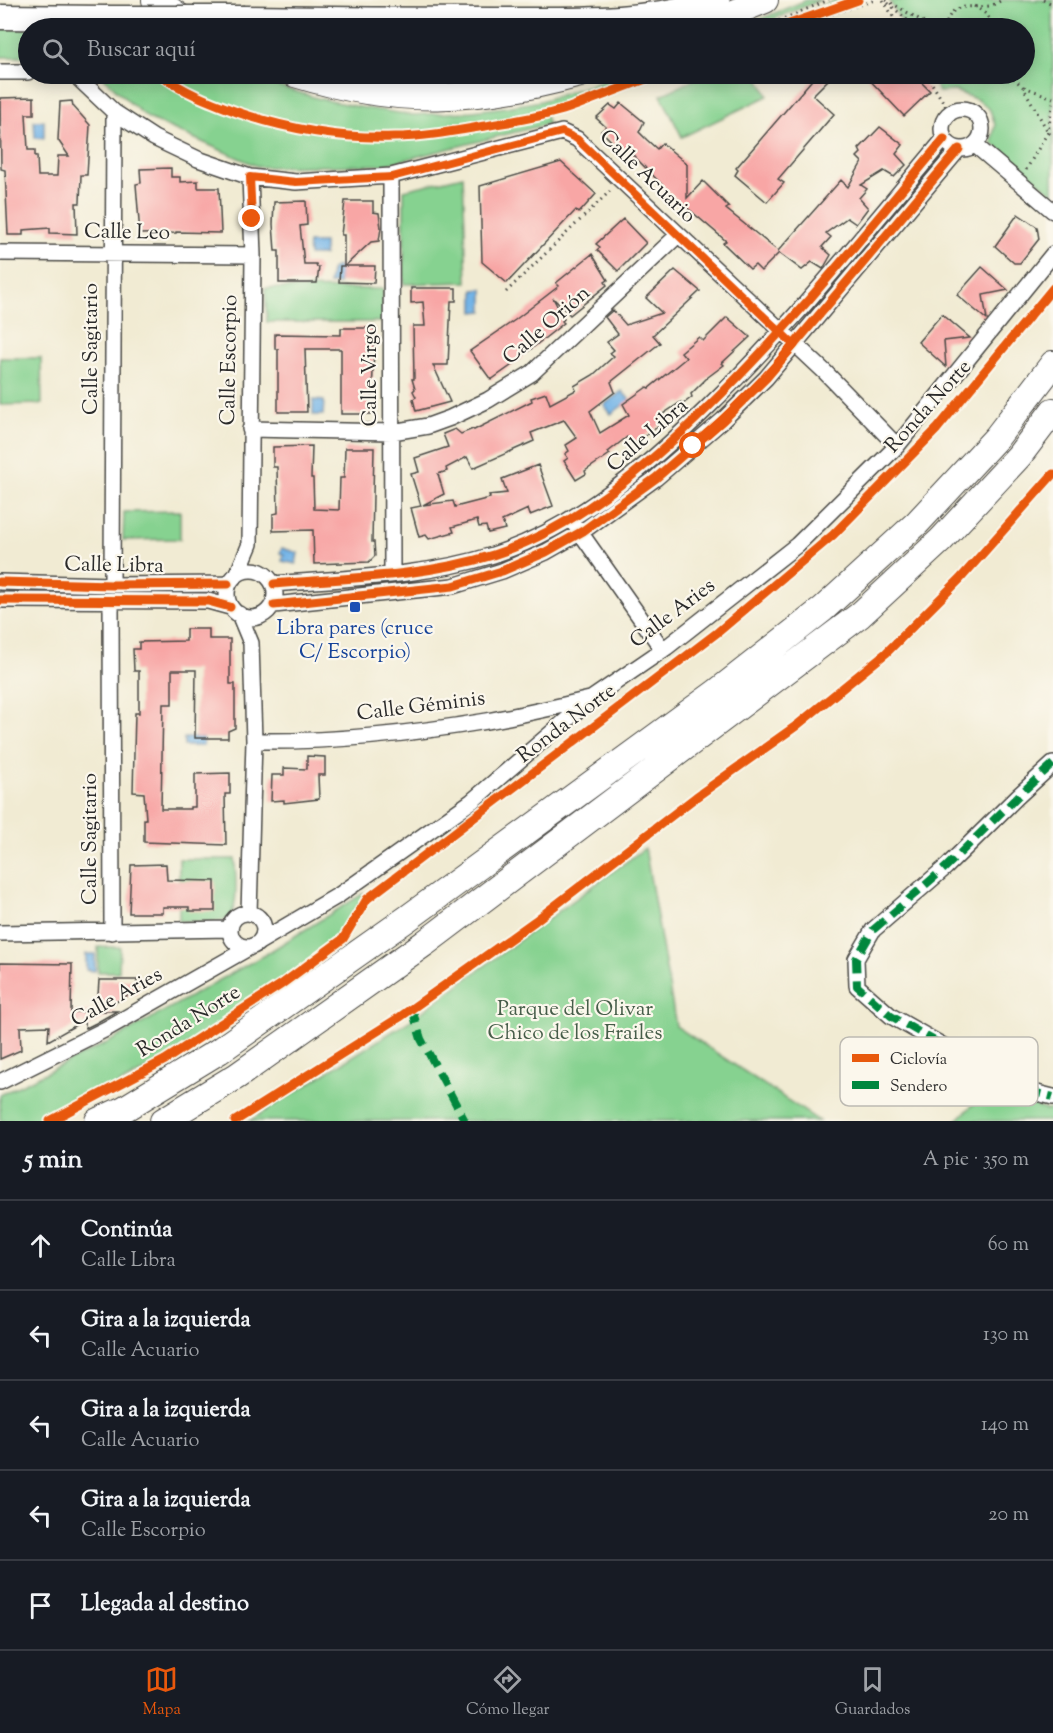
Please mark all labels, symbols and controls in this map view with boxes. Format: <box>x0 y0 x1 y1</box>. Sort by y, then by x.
search box <box>18 18 1035 84</box>
icon: search <box>39 35 72 68</box>
text: Buscar aquí <box>87 35 196 67</box>
street label: Calle Acuario <box>592 123 702 231</box>
route end <box>238 205 264 231</box>
street label: Calle Leo <box>84 217 170 249</box>
street label: Calle Orión <box>497 279 597 373</box>
street label: Calle Sagitario <box>77 283 107 415</box>
street label: Calle Escorpio <box>214 294 246 426</box>
street label: Calle Virgo <box>356 323 386 427</box>
street label: Ronda Norte <box>879 353 979 461</box>
street label: Calle Libra <box>601 392 696 480</box>
route start <box>679 432 705 458</box>
street label: Calle Libra <box>64 550 164 582</box>
street label: Calle Aries <box>624 572 722 656</box>
marker: Libra pares (cruce C/ Escorpio) <box>348 600 362 614</box>
place label: Libra pares (cruce C/ Escorpio) <box>277 614 433 668</box>
street label: Ronda Norte <box>511 677 623 771</box>
street label: Calle Géminis <box>355 684 487 730</box>
street label: Calle Sagitario <box>76 773 106 905</box>
street label: Calle Aries <box>66 961 168 1035</box>
street label: Ronda Norte <box>131 978 247 1066</box>
park label: Parque del Olivar Chico de los Frailes <box>488 995 662 1049</box>
legend <box>840 1037 1038 1106</box>
text: Ciclovía <box>890 1049 948 1072</box>
text: Sendero <box>890 1076 948 1099</box>
text: 5 min <box>24 1142 83 1179</box>
text: A pie · 350 m <box>923 1146 1029 1175</box>
text: Continúa <box>81 1215 172 1247</box>
icon: ahead <box>24 1229 57 1262</box>
text: 60 m <box>988 1231 1029 1260</box>
text: Calle Libra <box>81 1247 176 1276</box>
text: Gira a la izquierda <box>81 1305 251 1337</box>
icon: left <box>24 1319 57 1352</box>
text: 130 m <box>983 1321 1029 1350</box>
text: Calle Acuario <box>81 1337 199 1366</box>
text: Gira a la izquierda <box>81 1395 251 1427</box>
icon: left <box>24 1409 57 1442</box>
text: 140 m <box>981 1411 1029 1440</box>
text: Calle Acuario <box>81 1427 199 1456</box>
text: Gira a la izquierda <box>81 1485 251 1517</box>
icon: left <box>24 1499 57 1532</box>
text: 20 m <box>988 1501 1029 1530</box>
text: Calle Escorpio <box>81 1517 206 1546</box>
icon: arrive <box>24 1589 57 1622</box>
text: Llegada al destino <box>81 1589 249 1621</box>
tab: Mapa <box>143 1663 181 1722</box>
tab: Cómo llegar <box>466 1663 550 1722</box>
tab: Guardados <box>835 1663 910 1722</box>

